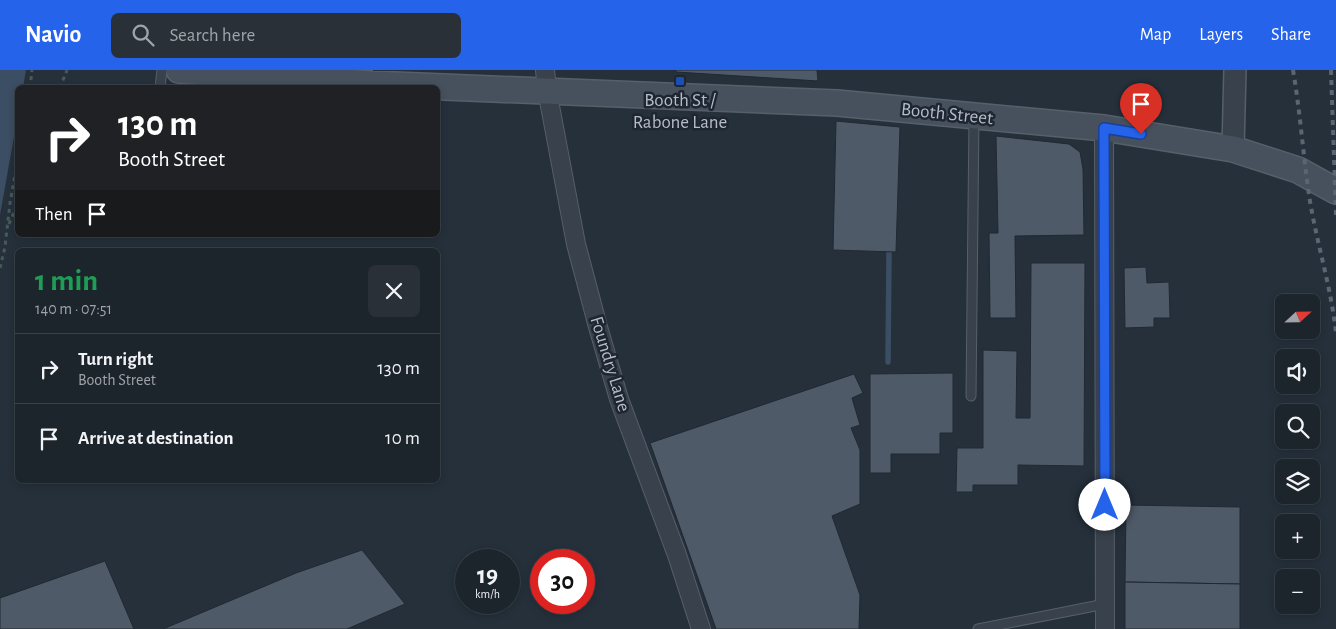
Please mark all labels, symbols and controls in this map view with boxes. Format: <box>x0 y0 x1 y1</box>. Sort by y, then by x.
search box <box>111 13 461 58</box>
icon: search <box>129 21 157 49</box>
text: Navio <box>25 23 81 47</box>
text: Search here <box>169 26 255 45</box>
text: Map <box>1140 26 1171 44</box>
text: Layers <box>1199 26 1243 44</box>
text: Share <box>1271 26 1311 44</box>
marker: Booth St / Rabone Lane <box>674 75 686 87</box>
pin <box>1120 83 1162 134</box>
icon: arrive <box>1127 90 1155 118</box>
place label: Booth St / Rabone Lane <box>633 91 727 132</box>
street label: Booth Street <box>900 100 994 128</box>
icon: right <box>35 105 100 170</box>
text: 130 m <box>118 107 197 142</box>
text: Booth Street <box>118 148 225 170</box>
icon: arrive <box>83 200 111 228</box>
text: Then <box>35 205 73 224</box>
button: close <box>368 265 420 317</box>
text: 1 min <box>35 266 98 296</box>
north arrow <box>1275 294 1320 339</box>
map controls <box>1275 294 1320 614</box>
text: 140 m · 07:51 <box>35 301 112 317</box>
street label: Foundry Lane <box>586 314 634 414</box>
button: sound <box>1275 349 1320 394</box>
text: Turn right <box>78 350 153 369</box>
icon: right <box>35 355 63 383</box>
text: 130 m <box>377 359 420 378</box>
text: Booth Street <box>78 372 156 388</box>
button: search <box>1275 404 1320 449</box>
icon: arrive <box>35 425 63 453</box>
text: Arrive at destination <box>78 429 234 448</box>
text: 10 m <box>385 429 420 448</box>
button: layers <box>1275 459 1320 504</box>
position arrow <box>1078 478 1130 530</box>
button: + <box>1275 514 1320 559</box>
speed limit sign: 30 <box>530 549 595 614</box>
text: 19 <box>477 563 498 588</box>
button: − <box>1275 569 1320 614</box>
text: km/h <box>475 588 500 600</box>

